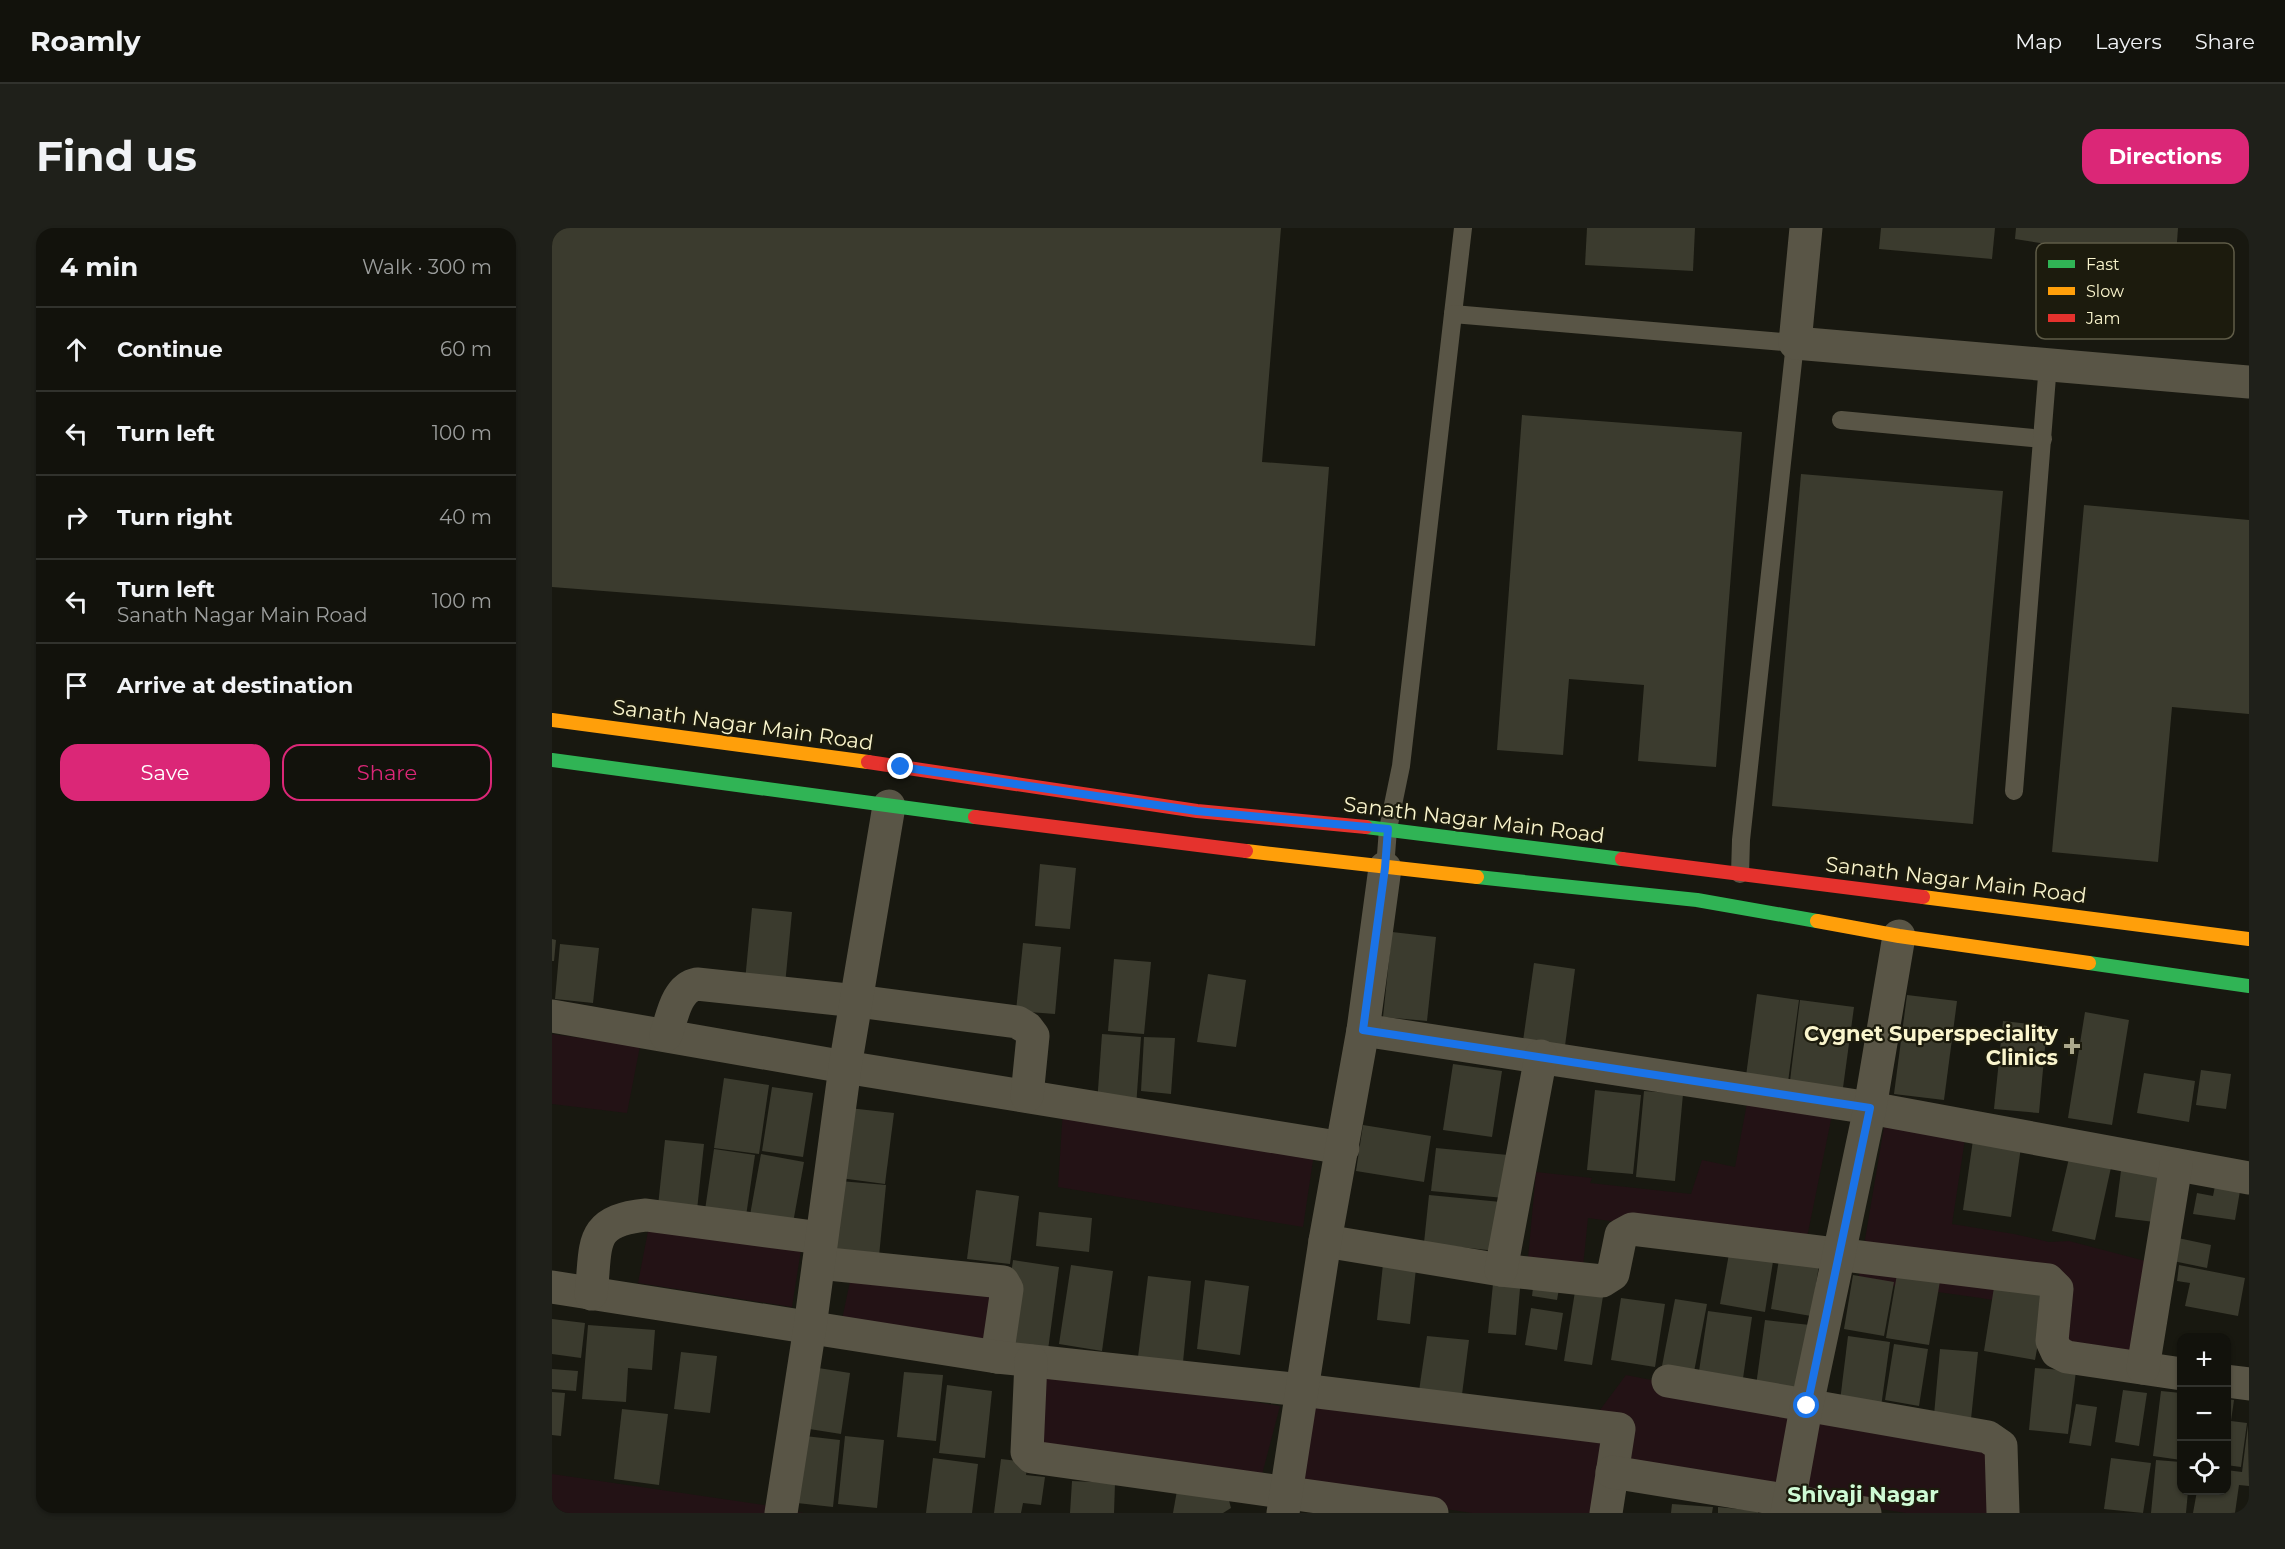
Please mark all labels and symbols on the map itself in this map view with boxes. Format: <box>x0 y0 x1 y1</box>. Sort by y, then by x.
legend <box>2036 243 2234 339</box>
text: Fast <box>2086 255 2120 274</box>
text: Slow <box>2086 282 2124 301</box>
text: Jam <box>2085 309 2120 328</box>
street label: Sanath Nagar Main Road <box>611 694 875 755</box>
route end <box>887 753 913 779</box>
street label: Sanath Nagar Main Road <box>1342 791 1606 848</box>
street label: Sanath Nagar Main Road <box>1824 851 2088 908</box>
place label: Cygnet Superspeciality Clinics <box>1804 1021 2058 1070</box>
marker: Cygnet Superspeciality Clinics <box>2063 1037 2081 1055</box>
route start <box>1793 1392 1819 1418</box>
district label: Shivaji Nagar <box>1787 1481 1939 1508</box>

